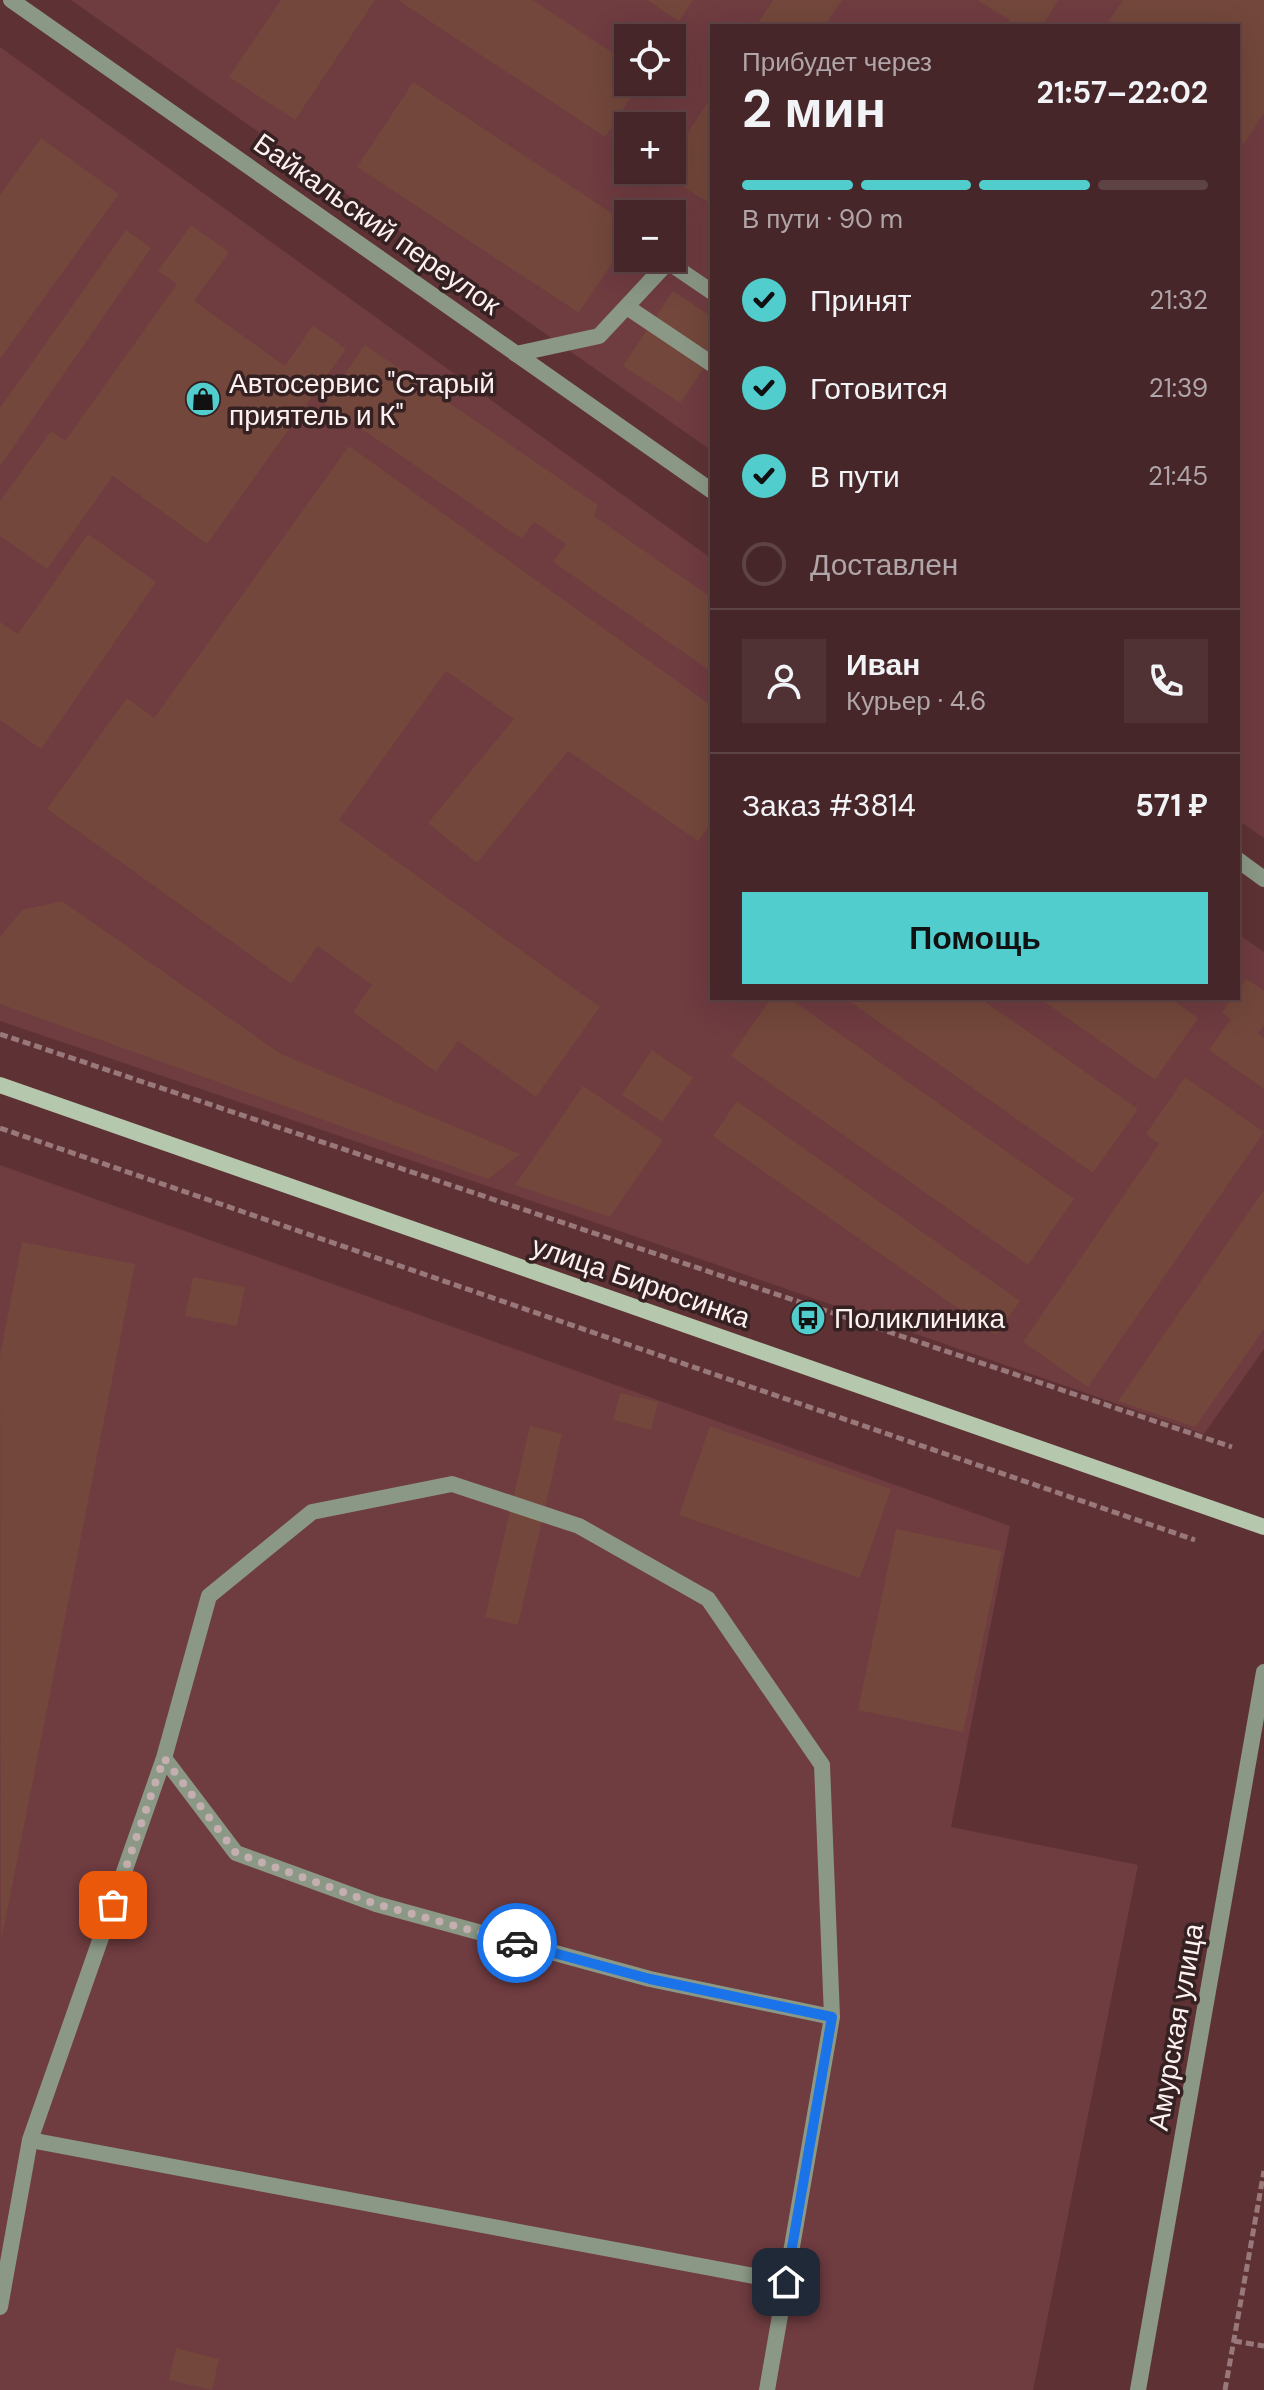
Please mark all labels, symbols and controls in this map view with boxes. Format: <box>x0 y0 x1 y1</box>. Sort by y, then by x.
map controls <box>614 24 686 272</box>
button: locate <box>614 24 686 96</box>
text: Прибудет через <box>742 45 932 79</box>
text: 21:57–22:02 <box>1037 73 1208 112</box>
text: 2 мин <box>742 75 886 143</box>
button: + <box>614 112 686 184</box>
street label: Байкальский переулок <box>246 125 508 324</box>
button: − <box>614 200 686 272</box>
text: В пути · 90 m <box>742 202 903 236</box>
icon: check <box>742 278 786 322</box>
text: Принят <box>810 281 912 320</box>
text: 21:32 <box>1149 283 1208 317</box>
place label: Автосервис "Старый приятель и К" <box>229 365 495 434</box>
icon: check <box>742 366 786 410</box>
text: Готовится <box>810 369 948 408</box>
text: 21:39 <box>1149 371 1208 405</box>
shop icon: Автосервис "Старый приятель и К" <box>184 380 222 418</box>
icon: check <box>742 454 786 498</box>
text: В пути <box>810 457 900 496</box>
text: 21:45 <box>1148 459 1208 493</box>
text: Доставлен <box>810 545 958 584</box>
button: person <box>742 639 826 723</box>
button: phone <box>1124 639 1208 723</box>
text: Иван <box>846 645 920 684</box>
text: Курьер · 4.6 <box>846 684 986 718</box>
text: Заказ #3814 <box>742 786 916 825</box>
text: 571 ₽ <box>1135 786 1208 825</box>
button: Помощь <box>742 892 1208 984</box>
street label: улица Бирюсинка <box>527 1227 755 1337</box>
bus stop icon: Поликлиника <box>789 1299 827 1337</box>
place label: Поликлиника <box>834 1300 1006 1337</box>
pin <box>79 1871 147 1939</box>
icon: bag <box>91 1883 135 1927</box>
courier <box>477 1903 557 1983</box>
street label: Амурская улица <box>1140 1920 1212 2133</box>
icon: car <box>495 1921 539 1965</box>
pin <box>752 2248 820 2316</box>
icon: home <box>764 2260 808 2304</box>

